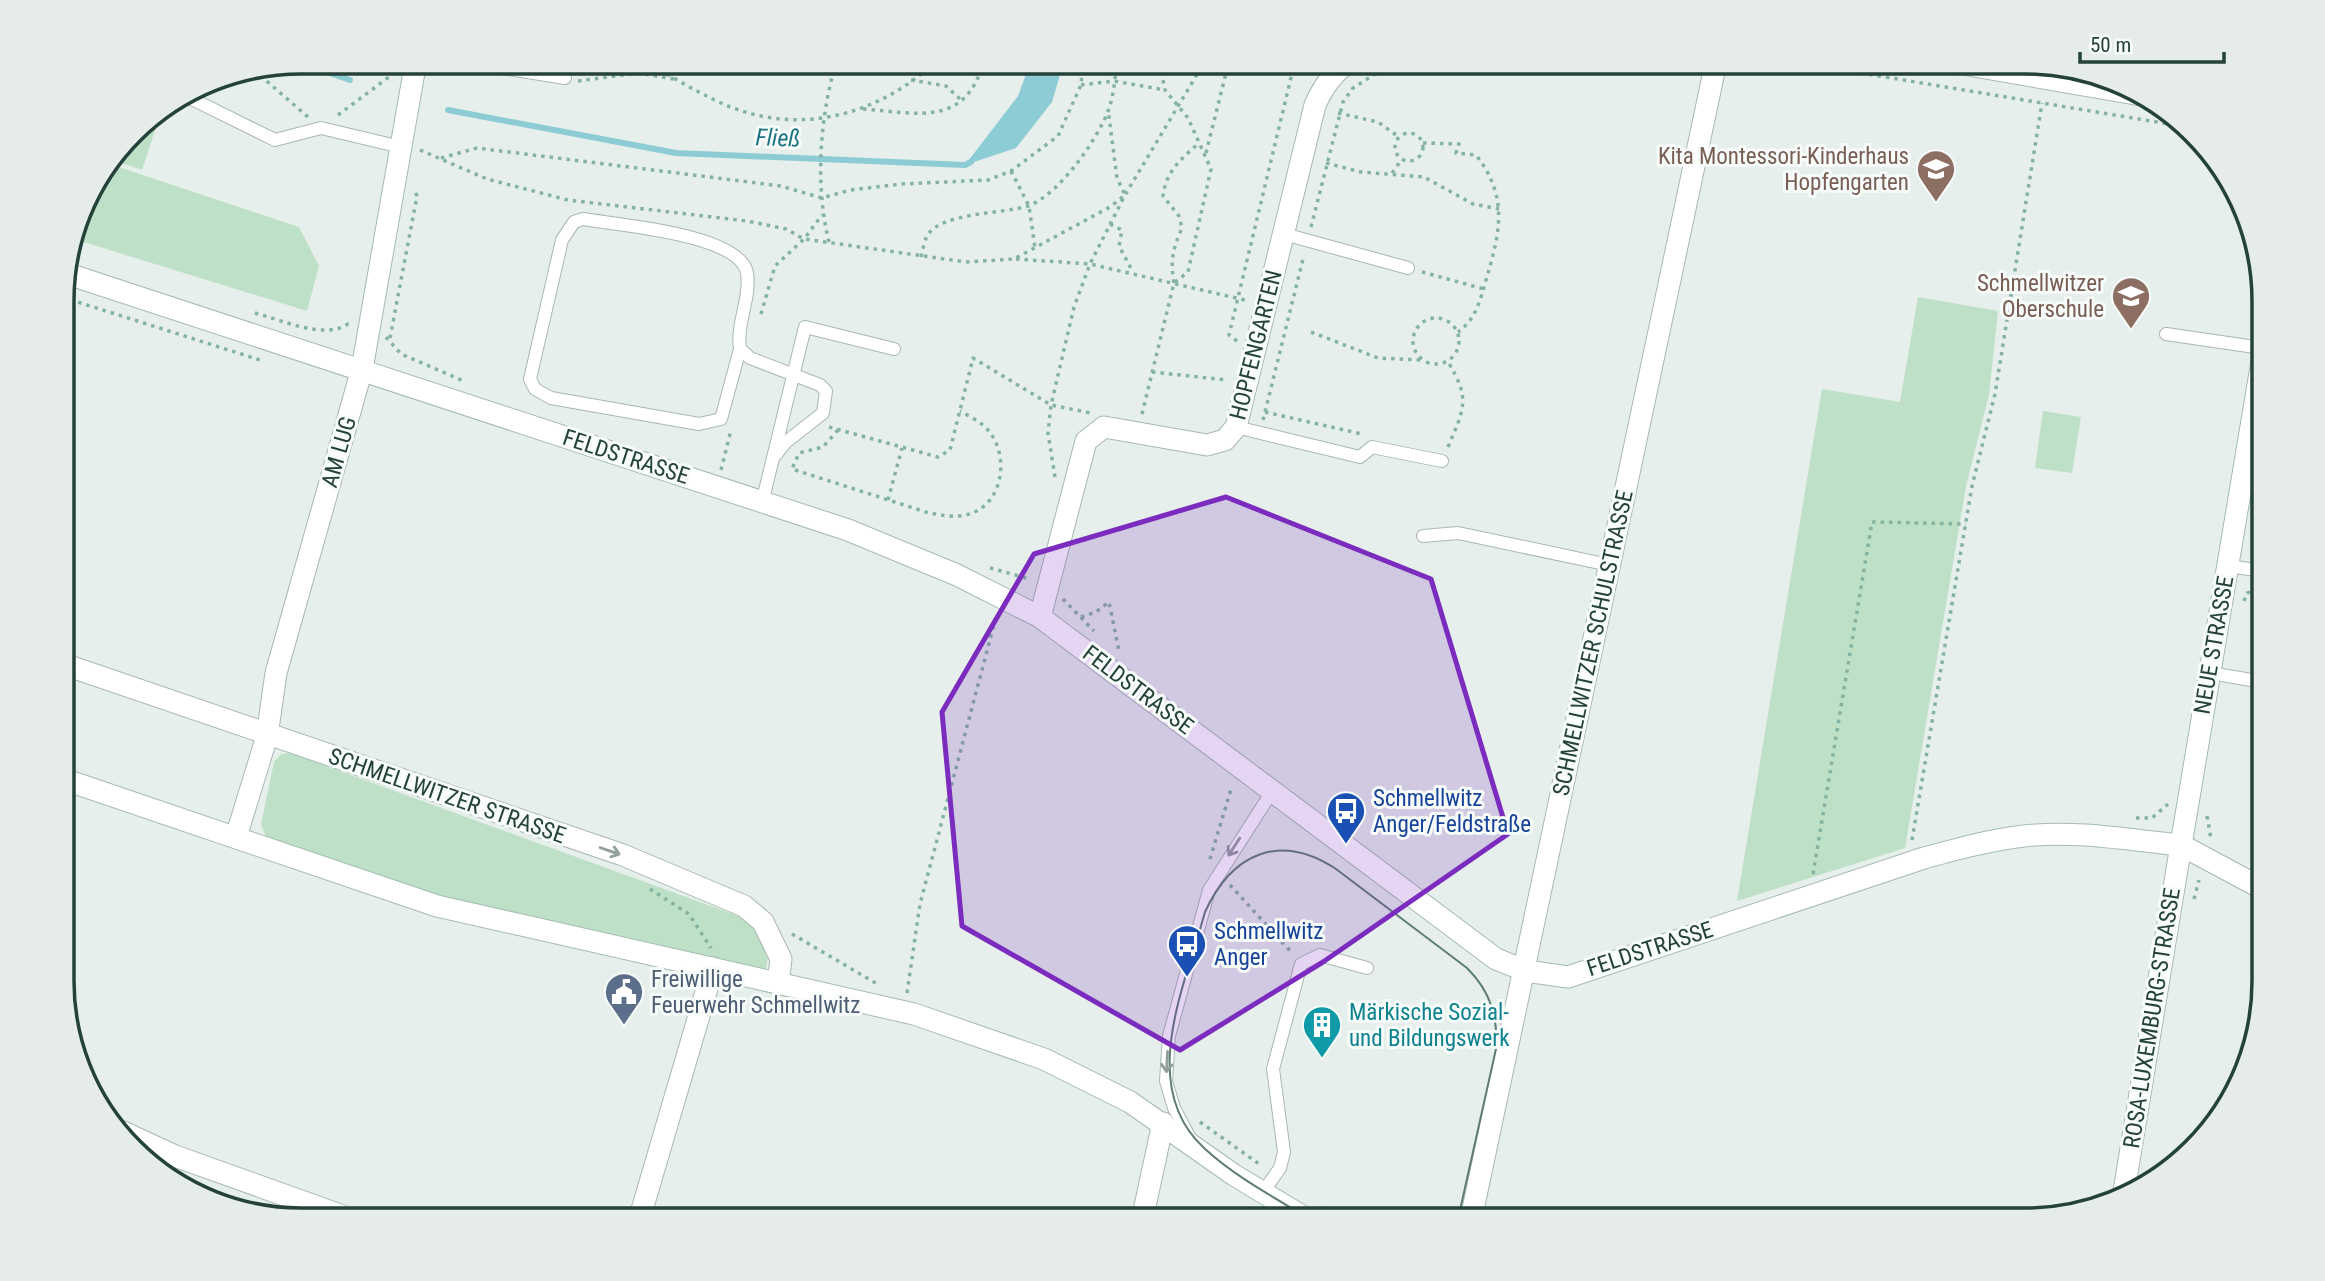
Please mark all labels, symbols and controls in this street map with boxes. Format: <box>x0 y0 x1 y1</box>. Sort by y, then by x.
scale bar <box>2080 21 2224 65</box>
text: 50 m <box>2090 33 2131 57</box>
water label: Fließ <box>755 123 801 153</box>
place label: Kita Montessori-Kinderhaus Hopfengarten <box>1658 143 1909 196</box>
school or university icon: Kita Montessori-Kinderhaus Hopfengarten <box>1915 148 1957 203</box>
street label: HOPFENGARTEN <box>1224 267 1288 423</box>
place label: Schmellwitzer Oberschule <box>1977 270 2104 323</box>
school or university icon: Schmellwitzer Oberschule <box>2110 275 2152 330</box>
street label: AM LUG <box>316 413 362 491</box>
street label: FELDSTRASSE <box>559 424 693 490</box>
street label: SCHMELLWITZER SCHULSTRASSE <box>1547 488 1639 798</box>
street label: NEUE STRASSE <box>2189 574 2239 716</box>
street label: FELDSTRASSE <box>1077 640 1199 740</box>
street label: SCHMELLWITZER STRASSE <box>325 743 569 849</box>
place label: Schmellwitz Anger/Feldstraße <box>1373 785 1531 838</box>
bus stop icon: Schmellwitz Anger/Feldstraße <box>1325 790 1367 845</box>
one-way arrow <box>1227 836 1241 856</box>
one-way arrow <box>599 845 621 858</box>
street label: ROSA-LUXEMBURG-STRASSE <box>2118 886 2186 1150</box>
street label: FELDSTRASSE <box>1583 916 1717 982</box>
place label: Schmellwitz Anger <box>1214 918 1323 971</box>
bus stop icon: Schmellwitz Anger <box>1166 923 1208 978</box>
place label: Freiwillige Feuerwehr Schmellwitz <box>651 966 860 1019</box>
public building icon: Freiwillige Feuerwehr Schmellwitz <box>603 971 645 1026</box>
place label: Märkische Sozial- und Bildungswerk <box>1349 999 1510 1052</box>
building icon: Märkische Sozial- und Bildungswerk <box>1301 1004 1343 1059</box>
one-way arrow <box>1160 1050 1173 1073</box>

